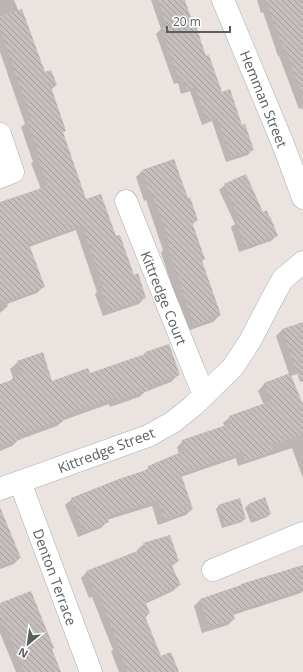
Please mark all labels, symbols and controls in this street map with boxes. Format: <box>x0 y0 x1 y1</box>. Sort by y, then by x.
scale bar <box>167 8 230 34</box>
text: 20 m <box>173 13 201 30</box>
street label: Hemman Street <box>236 48 292 150</box>
street label: Kittredge Court <box>136 248 192 348</box>
street label: Kittredge Street <box>55 423 157 477</box>
street label: Denton Terrace <box>29 526 81 628</box>
north arrow <box>8 624 48 664</box>
text: N <box>15 644 30 662</box>

